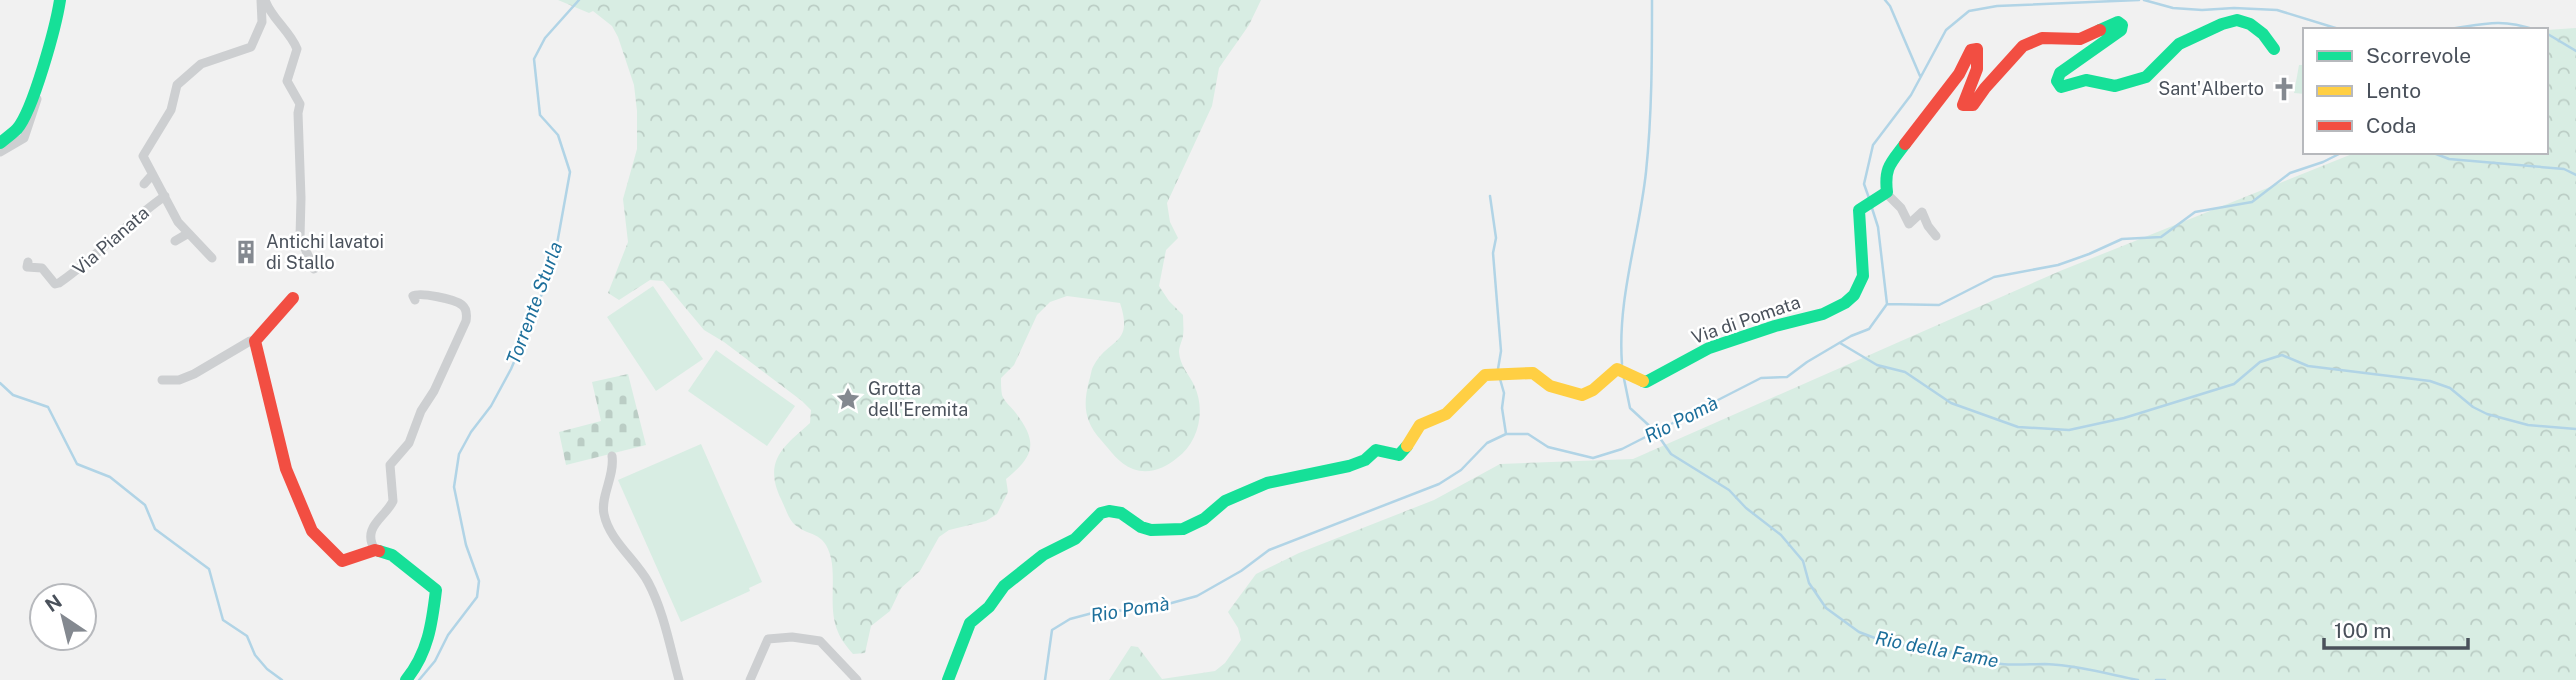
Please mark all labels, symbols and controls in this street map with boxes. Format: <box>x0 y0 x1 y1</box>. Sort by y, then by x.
legend <box>2303 28 2548 154</box>
text: Scorrevole <box>2366 43 2471 68</box>
church icon: Sant'Alberto <box>2270 75 2298 103</box>
place label: Sant'Alberto <box>2158 78 2264 99</box>
text: Lento <box>2366 78 2421 103</box>
text: Coda <box>2366 113 2416 138</box>
street label: Via Pianata <box>68 202 153 279</box>
place label: Antichi lavatoi di Stallo <box>266 231 384 273</box>
building icon: Antichi lavatoi di Stallo <box>232 238 260 266</box>
water label: Torrente Sturla <box>502 239 566 367</box>
street label: Via di Pomata <box>1689 291 1803 348</box>
place label: Grotta dell'Eremita <box>868 378 968 420</box>
place icon: Grotta dell'Eremita <box>834 385 862 413</box>
water label: Rio Pomà <box>1640 391 1722 447</box>
north arrow <box>28 582 98 652</box>
text: N <box>41 590 66 616</box>
water label: Rio Pomà <box>1089 592 1171 626</box>
scale bar <box>2324 606 2468 650</box>
text: 100 m <box>2334 618 2391 643</box>
water label: Rio della Fame <box>1873 626 2001 672</box>

